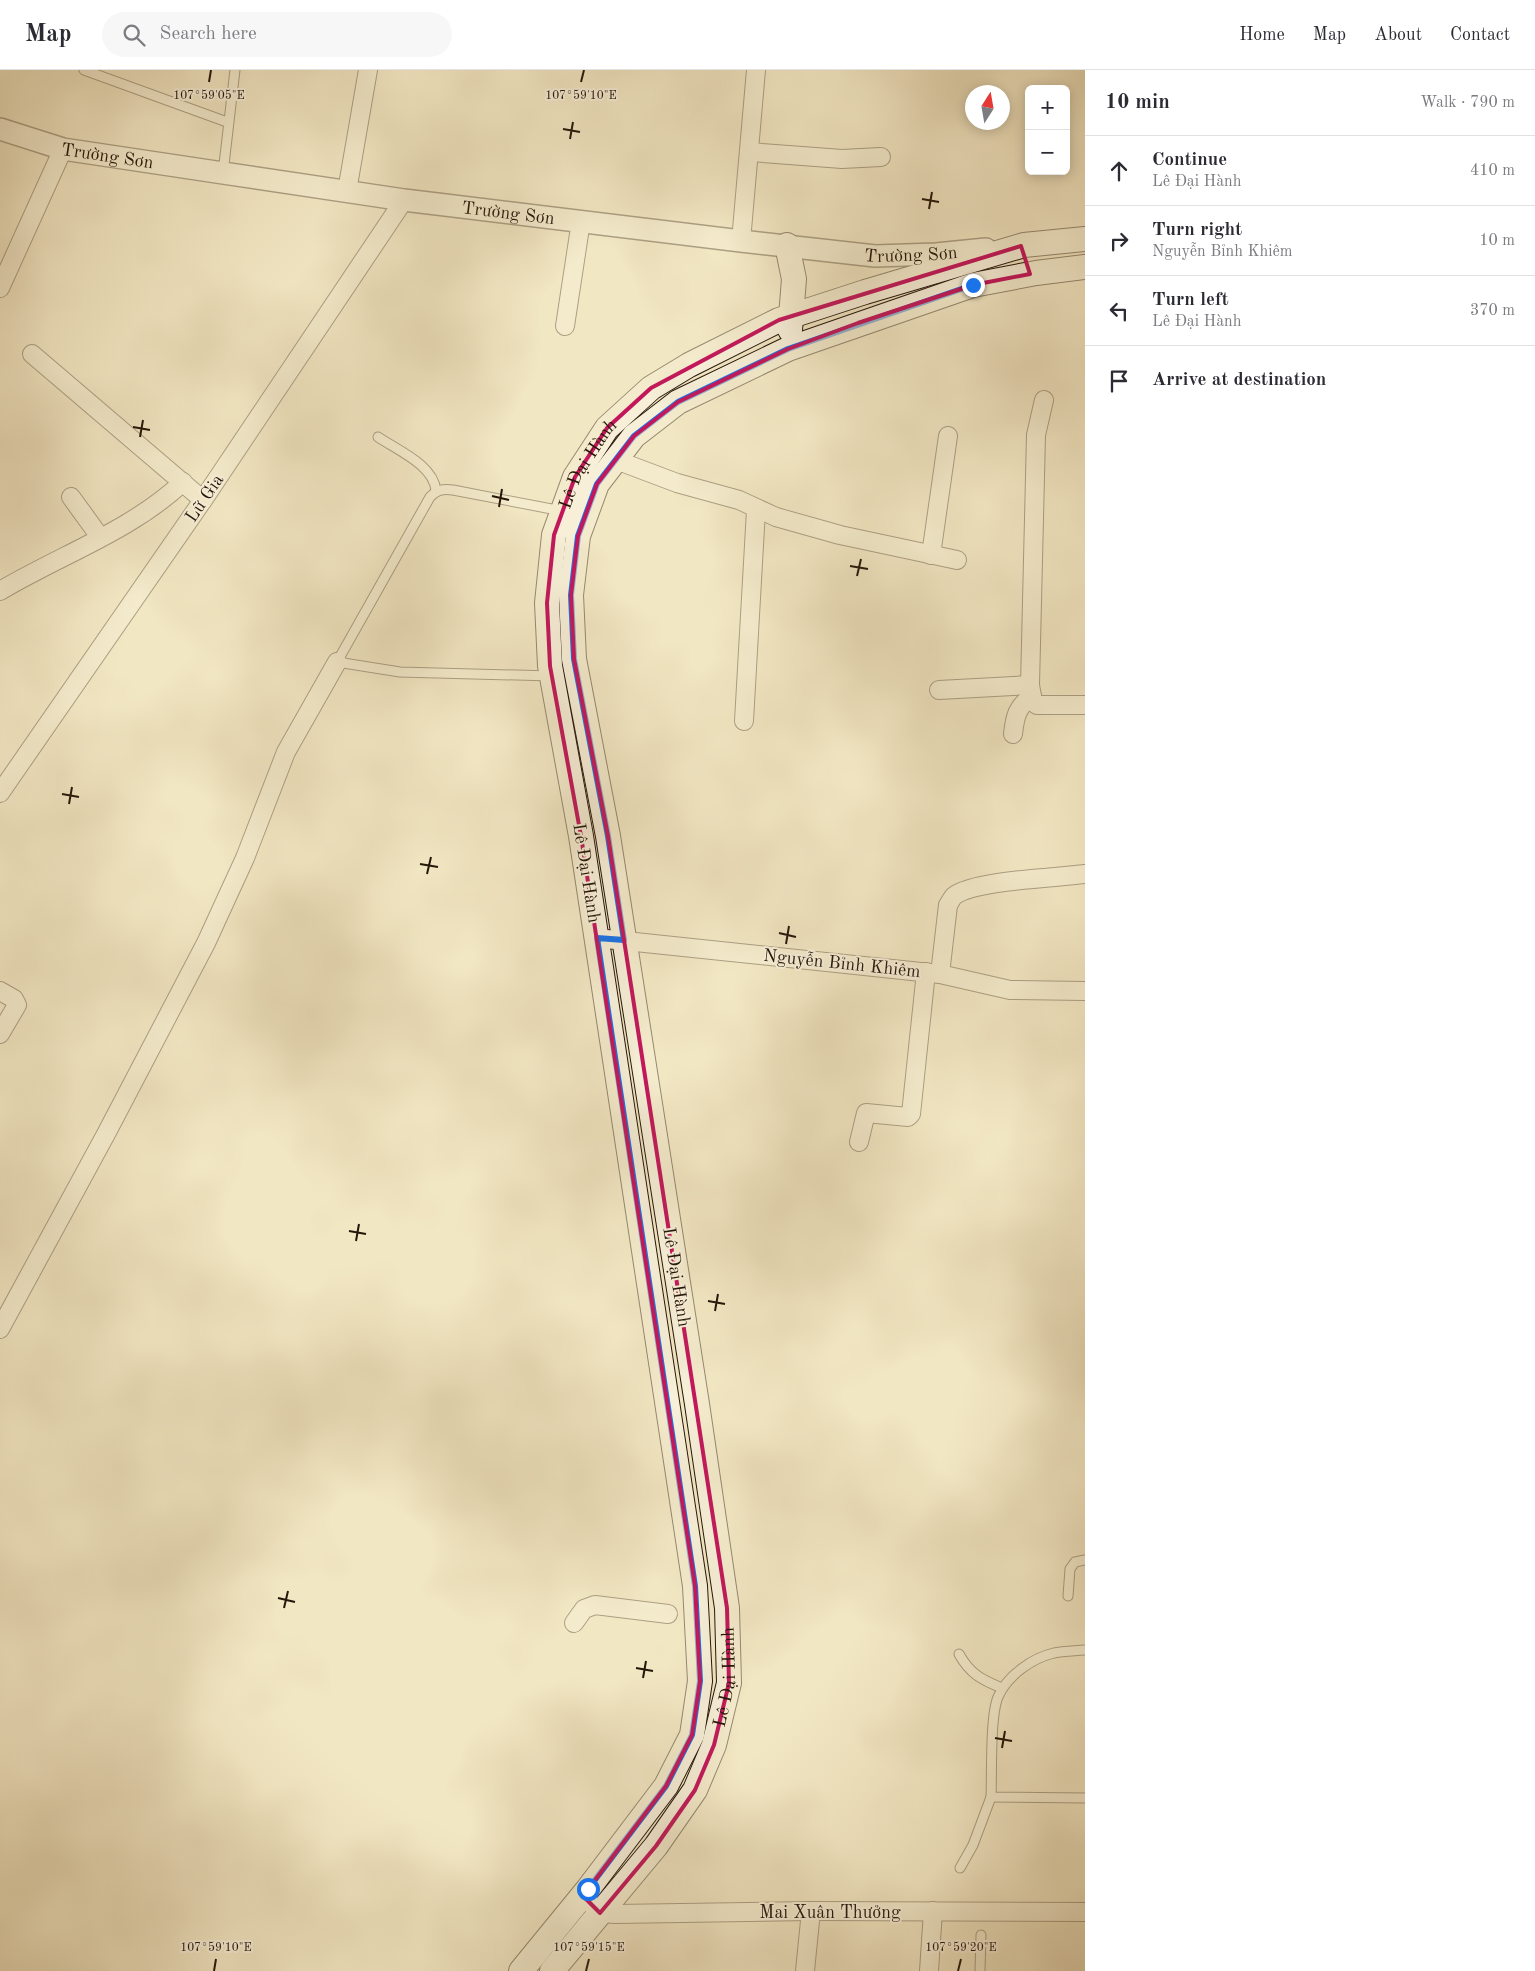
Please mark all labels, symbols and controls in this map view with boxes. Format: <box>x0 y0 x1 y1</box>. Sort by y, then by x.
search box <box>102 12 452 57</box>
icon: search <box>120 21 148 49</box>
text: Map <box>25 23 72 47</box>
text: Search here <box>160 25 257 44</box>
text: Home <box>1239 26 1285 44</box>
text: Map <box>1313 26 1346 44</box>
text: About <box>1374 26 1422 44</box>
text: Contact <box>1450 26 1510 44</box>
north arrow <box>965 85 1010 130</box>
map controls <box>1025 85 1070 175</box>
button: + <box>1025 85 1070 130</box>
text: 107°59'05"E <box>173 89 245 102</box>
text: 107°59'10"E <box>545 89 617 102</box>
text: 10 min <box>1105 92 1170 113</box>
text: Walk · 790 m <box>1420 95 1515 111</box>
button: − <box>1025 130 1070 175</box>
street label: Trường Sơn <box>60 141 155 173</box>
text: Continue <box>1152 151 1227 170</box>
icon: ahead <box>1105 157 1133 185</box>
text: 410 m <box>1470 163 1515 179</box>
text: Lê Đại Hành <box>1152 174 1241 190</box>
street label: Trường Sơn <box>461 199 556 228</box>
text: Turn right <box>1152 221 1242 240</box>
icon: right <box>1105 227 1133 255</box>
text: 10 m <box>1479 233 1515 249</box>
street label: Trường Sơn <box>863 244 958 266</box>
text: Nguyễn Bỉnh Khiêm <box>1152 244 1293 260</box>
route end <box>962 274 985 297</box>
text: Turn left <box>1152 291 1229 310</box>
icon: left <box>1105 297 1133 325</box>
text: 370 m <box>1470 303 1515 319</box>
text: Lê Đại Hành <box>1152 314 1241 330</box>
icon: arrive <box>1105 367 1133 395</box>
text: Arrive at destination <box>1152 371 1326 390</box>
street label: Lê Đại Hành <box>556 416 621 511</box>
street label: Lữ Gia <box>182 471 227 526</box>
street label: Lê Đại Hành <box>569 822 603 924</box>
street label: Nguyễn Bỉnh Khiêm <box>762 945 922 981</box>
street label: Lê Đại Hành <box>659 1226 693 1328</box>
street label: Lê Đại Hành <box>711 1627 740 1729</box>
route start <box>577 1878 600 1901</box>
street label: Mai Xuân Thưởng <box>759 1904 901 1922</box>
text: 107°59'10"E <box>180 1941 252 1954</box>
text: 107°59'15"E <box>553 1941 625 1954</box>
text: 107°59'20"E <box>925 1941 997 1954</box>

